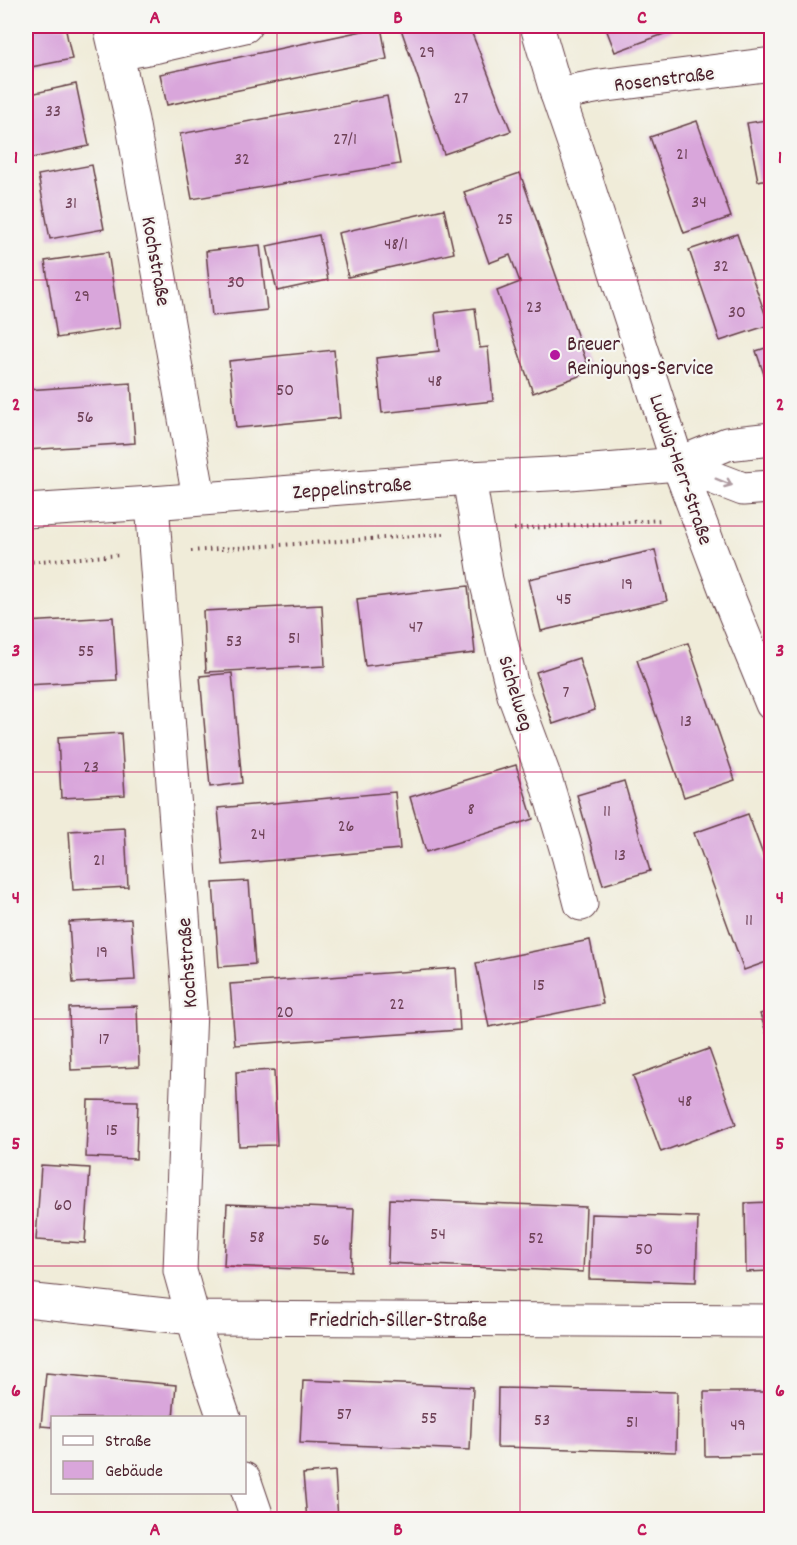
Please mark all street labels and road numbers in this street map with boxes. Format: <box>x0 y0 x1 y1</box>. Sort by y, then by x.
street label: Rosenstraße <box>613 60 716 102</box>
street label: Kochstraße <box>131 214 177 309</box>
street label: Ludwig-Herr-Straße <box>639 390 719 549</box>
street label: Zeppelinstraße <box>292 471 413 509</box>
street label: Sichelweg <box>488 652 540 735</box>
street label: Kochstraße <box>171 917 207 1009</box>
street label: Friedrich-Siller-Straße <box>309 1307 487 1337</box>

